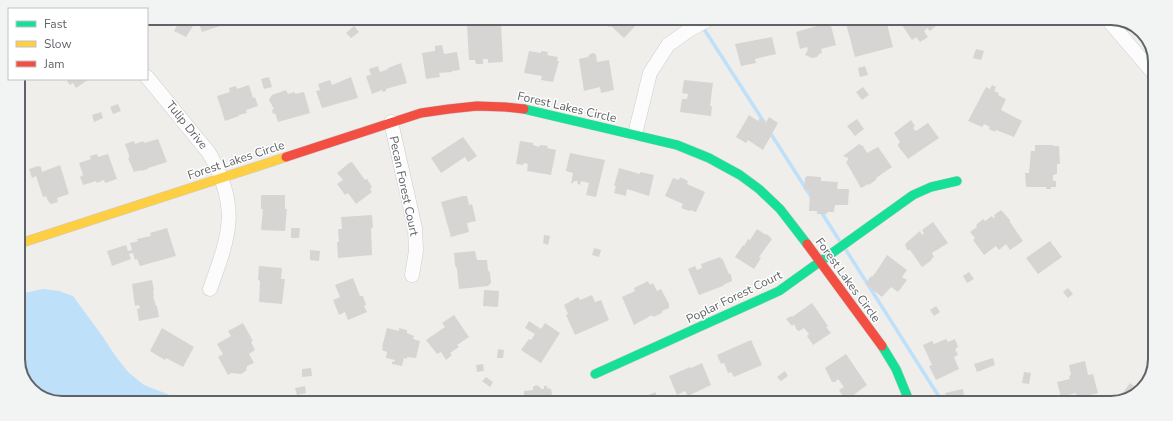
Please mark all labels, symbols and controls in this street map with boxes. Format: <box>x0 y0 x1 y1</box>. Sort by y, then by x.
legend <box>8 8 148 80</box>
text: Fast <box>44 16 67 32</box>
text: Slow <box>44 36 72 52</box>
text: Jam <box>43 56 65 72</box>
street label: Forest Lakes Circle <box>516 88 618 126</box>
street label: Tulip Drive <box>163 97 211 153</box>
street label: Pecan Forest Court <box>386 134 423 238</box>
street label: Forest Lakes Circle <box>185 137 287 183</box>
street label: Forest Lakes Circle <box>812 234 884 326</box>
street label: Poplar Forest Court <box>683 266 785 327</box>

